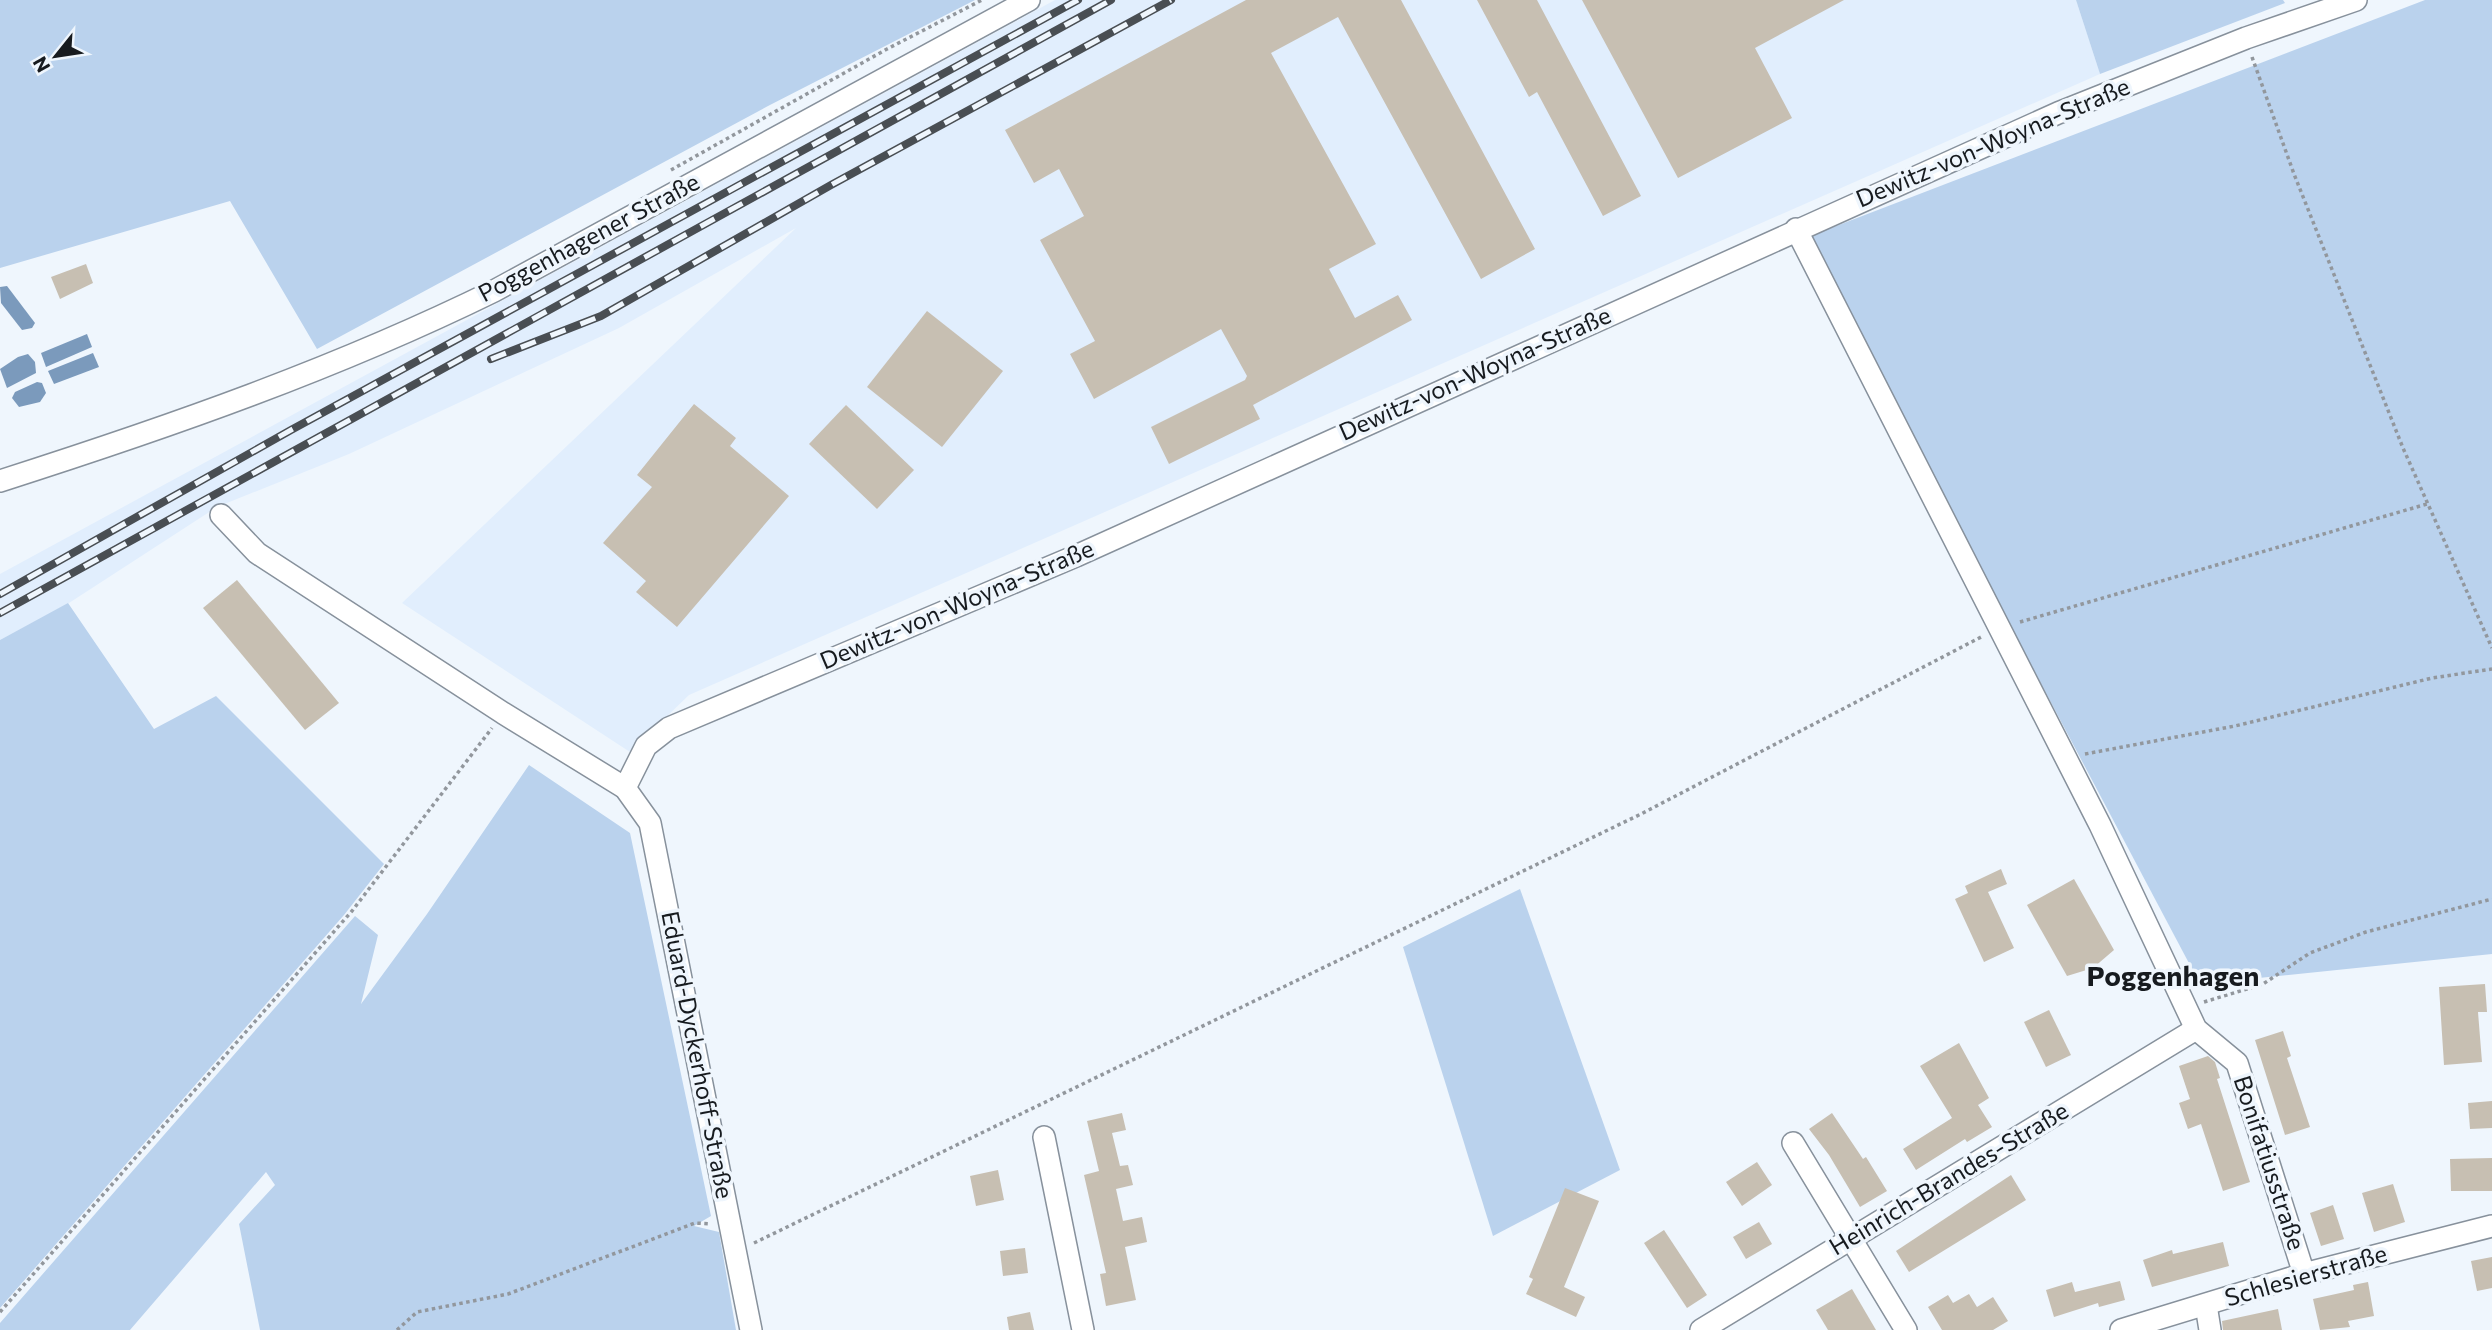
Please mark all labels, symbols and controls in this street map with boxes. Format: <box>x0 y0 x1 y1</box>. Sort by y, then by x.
north arrow <box>21 21 91 91</box>
text: N <box>27 53 54 77</box>
street label: Dewitz-von-Woyna-Straße <box>1851 71 2134 213</box>
street label: Poggenhagener Straße <box>473 166 704 307</box>
street label: Dewitz-von-Woyna-Straße <box>1334 299 1615 446</box>
street label: Dewitz-von-Woyna-Straße <box>815 533 1098 675</box>
street label: Eduard-Dyckerhoff-Straße <box>656 909 741 1201</box>
district label: Poggenhagen <box>2087 958 2259 992</box>
street label: Bonifatiusstraße <box>2229 1072 2312 1253</box>
street label: Heinrich-Brandes-Straße <box>1824 1095 2073 1261</box>
street label: Schlesierstraße <box>2221 1238 2390 1312</box>

